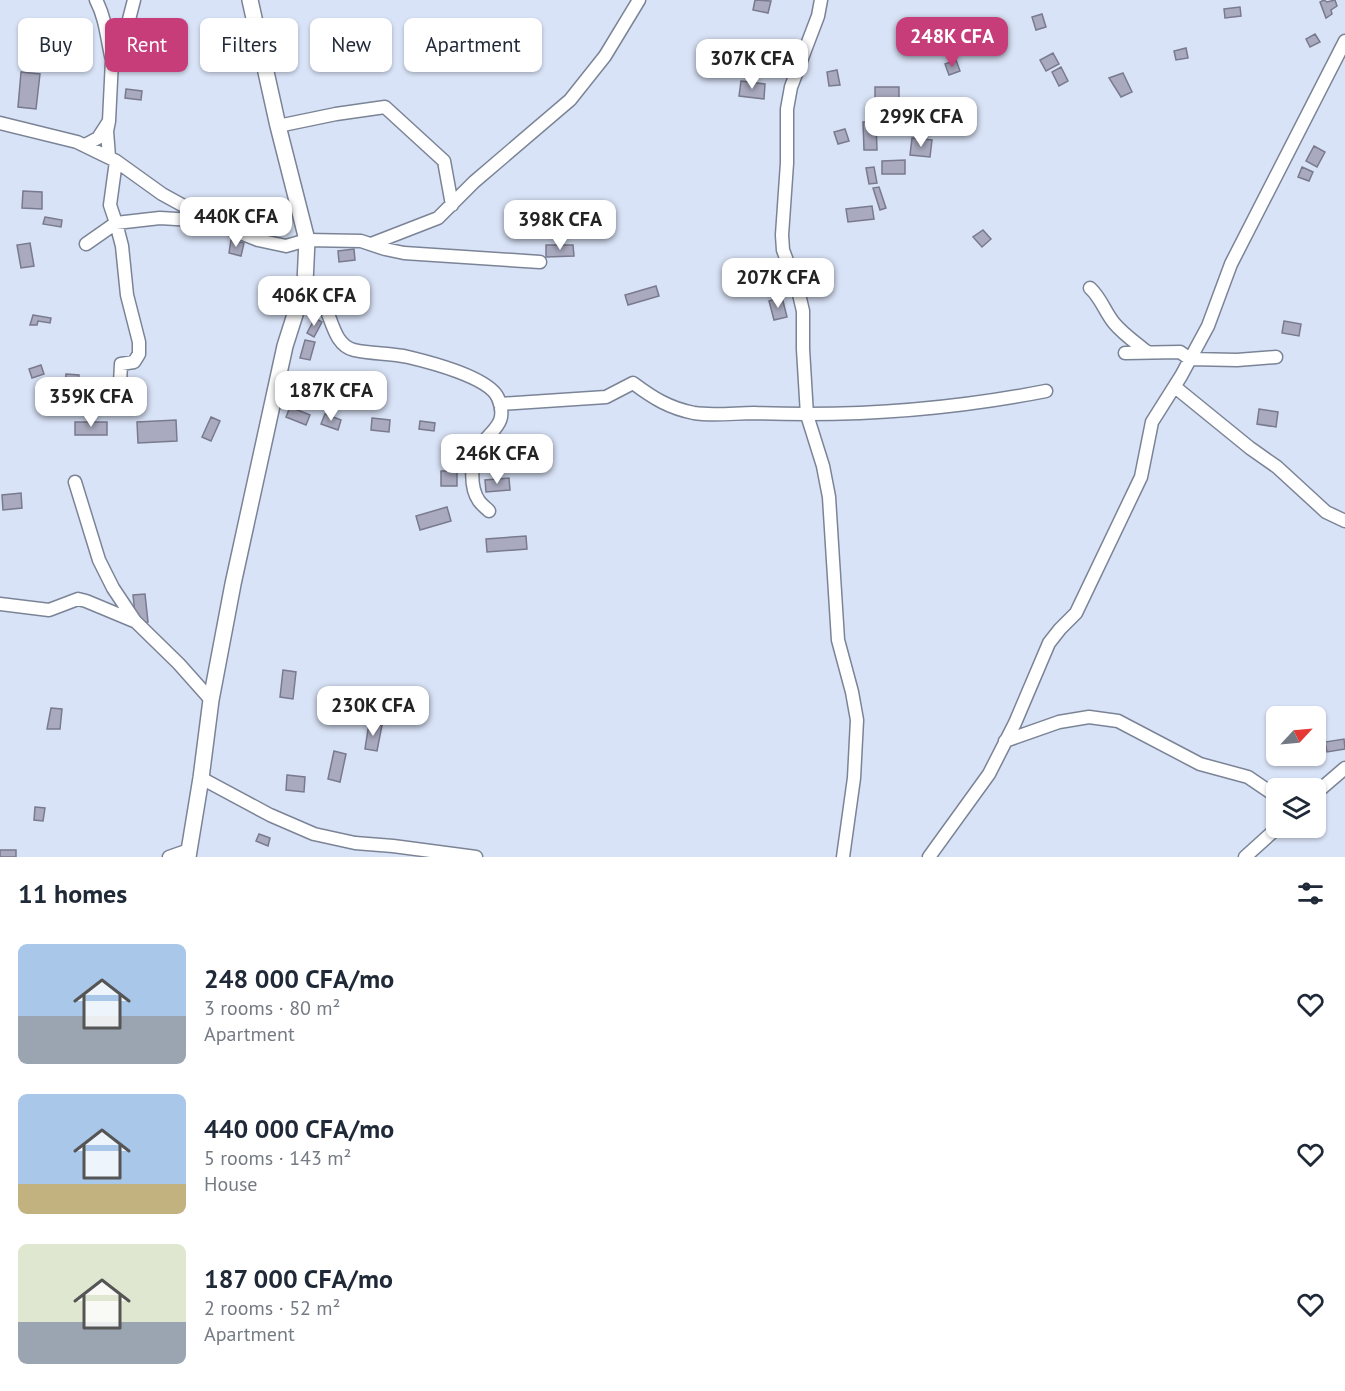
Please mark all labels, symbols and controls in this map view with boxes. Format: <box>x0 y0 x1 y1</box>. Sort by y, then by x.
pin: 248K CFA <box>890 17 1014 68</box>
chip: Buy <box>18 18 93 72</box>
chip: Rent <box>105 18 188 72</box>
chip: Filters <box>200 18 298 72</box>
chip: New <box>310 18 392 72</box>
chip: Apartment <box>404 18 542 72</box>
text: 248K CFA <box>910 23 994 49</box>
pin: 307K CFA <box>690 39 814 90</box>
text: 307K CFA <box>710 45 794 71</box>
pin: 299K CFA <box>859 97 983 148</box>
text: 299K CFA <box>879 103 963 129</box>
pin: 440K CFA <box>174 197 298 248</box>
pin: 398K CFA <box>498 200 622 251</box>
text: 440K CFA <box>194 203 278 229</box>
text: 398K CFA <box>518 206 602 232</box>
pin: 207K CFA <box>716 258 840 309</box>
text: 207K CFA <box>736 264 820 290</box>
pin: 406K CFA <box>252 276 376 327</box>
text: 406K CFA <box>272 282 356 308</box>
pin: 187K CFA <box>269 371 393 422</box>
pin: 359K CFA <box>29 377 153 428</box>
text: 187K CFA <box>289 377 373 403</box>
text: 359K CFA <box>49 383 133 409</box>
pin: 246K CFA <box>435 434 559 485</box>
text: 246K CFA <box>455 440 539 466</box>
pin: 230K CFA <box>311 686 435 737</box>
text: 230K CFA <box>331 692 415 718</box>
north arrow <box>1266 706 1326 766</box>
map controls <box>1266 706 1326 838</box>
button: layers <box>1266 778 1326 838</box>
text: 11 homes <box>18 877 127 910</box>
icon: filters <box>1294 877 1327 910</box>
text: 248 000 CFA/mo <box>204 962 394 995</box>
icon: home <box>66 968 138 1040</box>
icon: heart <box>1294 988 1327 1021</box>
text: 3 rooms · 80 m² <box>204 995 340 1021</box>
text: Apartment <box>204 1021 295 1047</box>
text: 440 000 CFA/mo <box>204 1112 394 1145</box>
icon: home <box>66 1118 138 1190</box>
icon: heart <box>1294 1138 1327 1171</box>
text: 5 rooms · 143 m² <box>204 1145 351 1171</box>
text: House <box>204 1171 258 1197</box>
text: 187 000 CFA/mo <box>204 1262 393 1295</box>
icon: home <box>66 1268 138 1340</box>
icon: heart <box>1294 1288 1327 1321</box>
text: 2 rooms · 52 m² <box>204 1295 340 1321</box>
text: Apartment <box>204 1321 295 1347</box>

